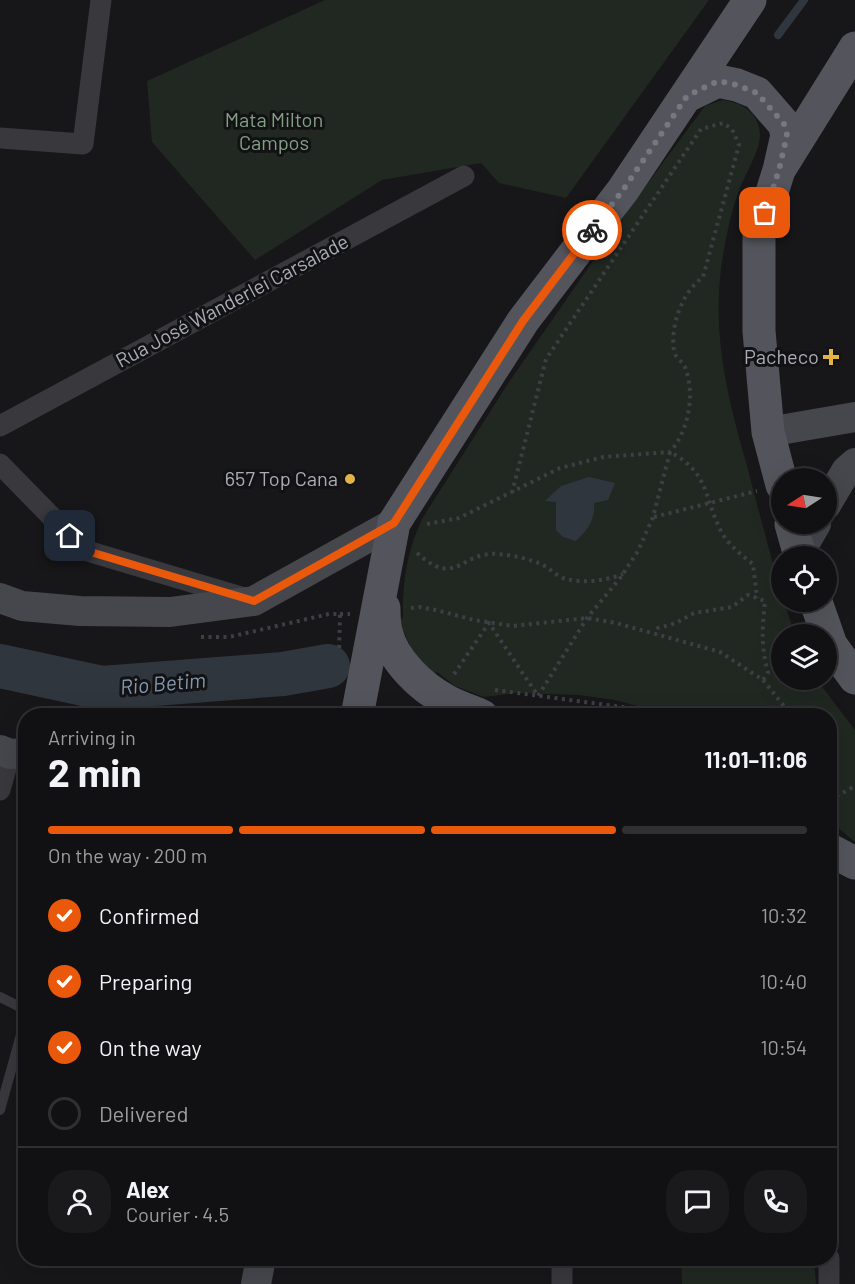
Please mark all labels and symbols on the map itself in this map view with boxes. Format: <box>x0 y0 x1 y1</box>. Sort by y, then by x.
park label: Mata Milton Campos <box>225 107 323 154</box>
pin <box>739 187 790 238</box>
courier <box>562 200 622 260</box>
street label: Rua José Wanderlei Carsalade <box>111 228 352 372</box>
place label: Pacheco <box>744 344 819 368</box>
marker: Pacheco <box>824 350 838 364</box>
place label: 657 Top Cana <box>225 466 338 490</box>
north arrow <box>771 468 837 534</box>
marker: 657 Top Cana <box>343 472 357 486</box>
pin <box>44 510 95 561</box>
water label: Rio Betim <box>119 666 207 699</box>

